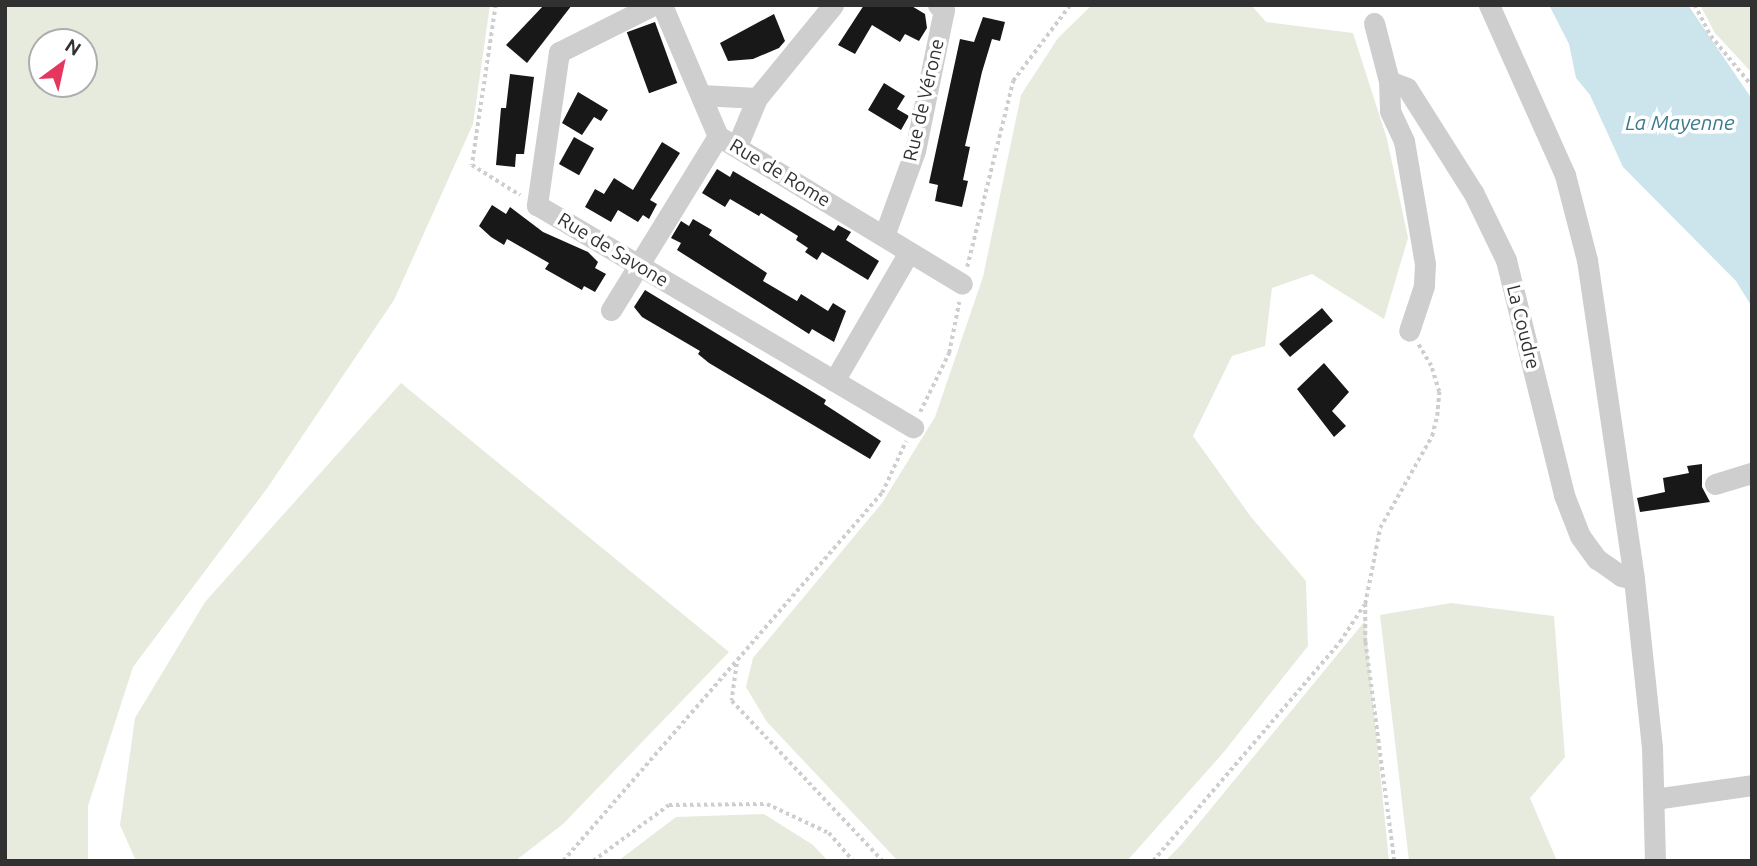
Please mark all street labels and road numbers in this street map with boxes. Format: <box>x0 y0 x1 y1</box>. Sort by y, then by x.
street label: Rue de Vérone <box>899 37 949 163</box>
street label: Rue de Rome <box>726 134 834 212</box>
street label: Rue de Savone <box>554 208 672 292</box>
street label: La Coudre <box>1502 282 1544 372</box>

